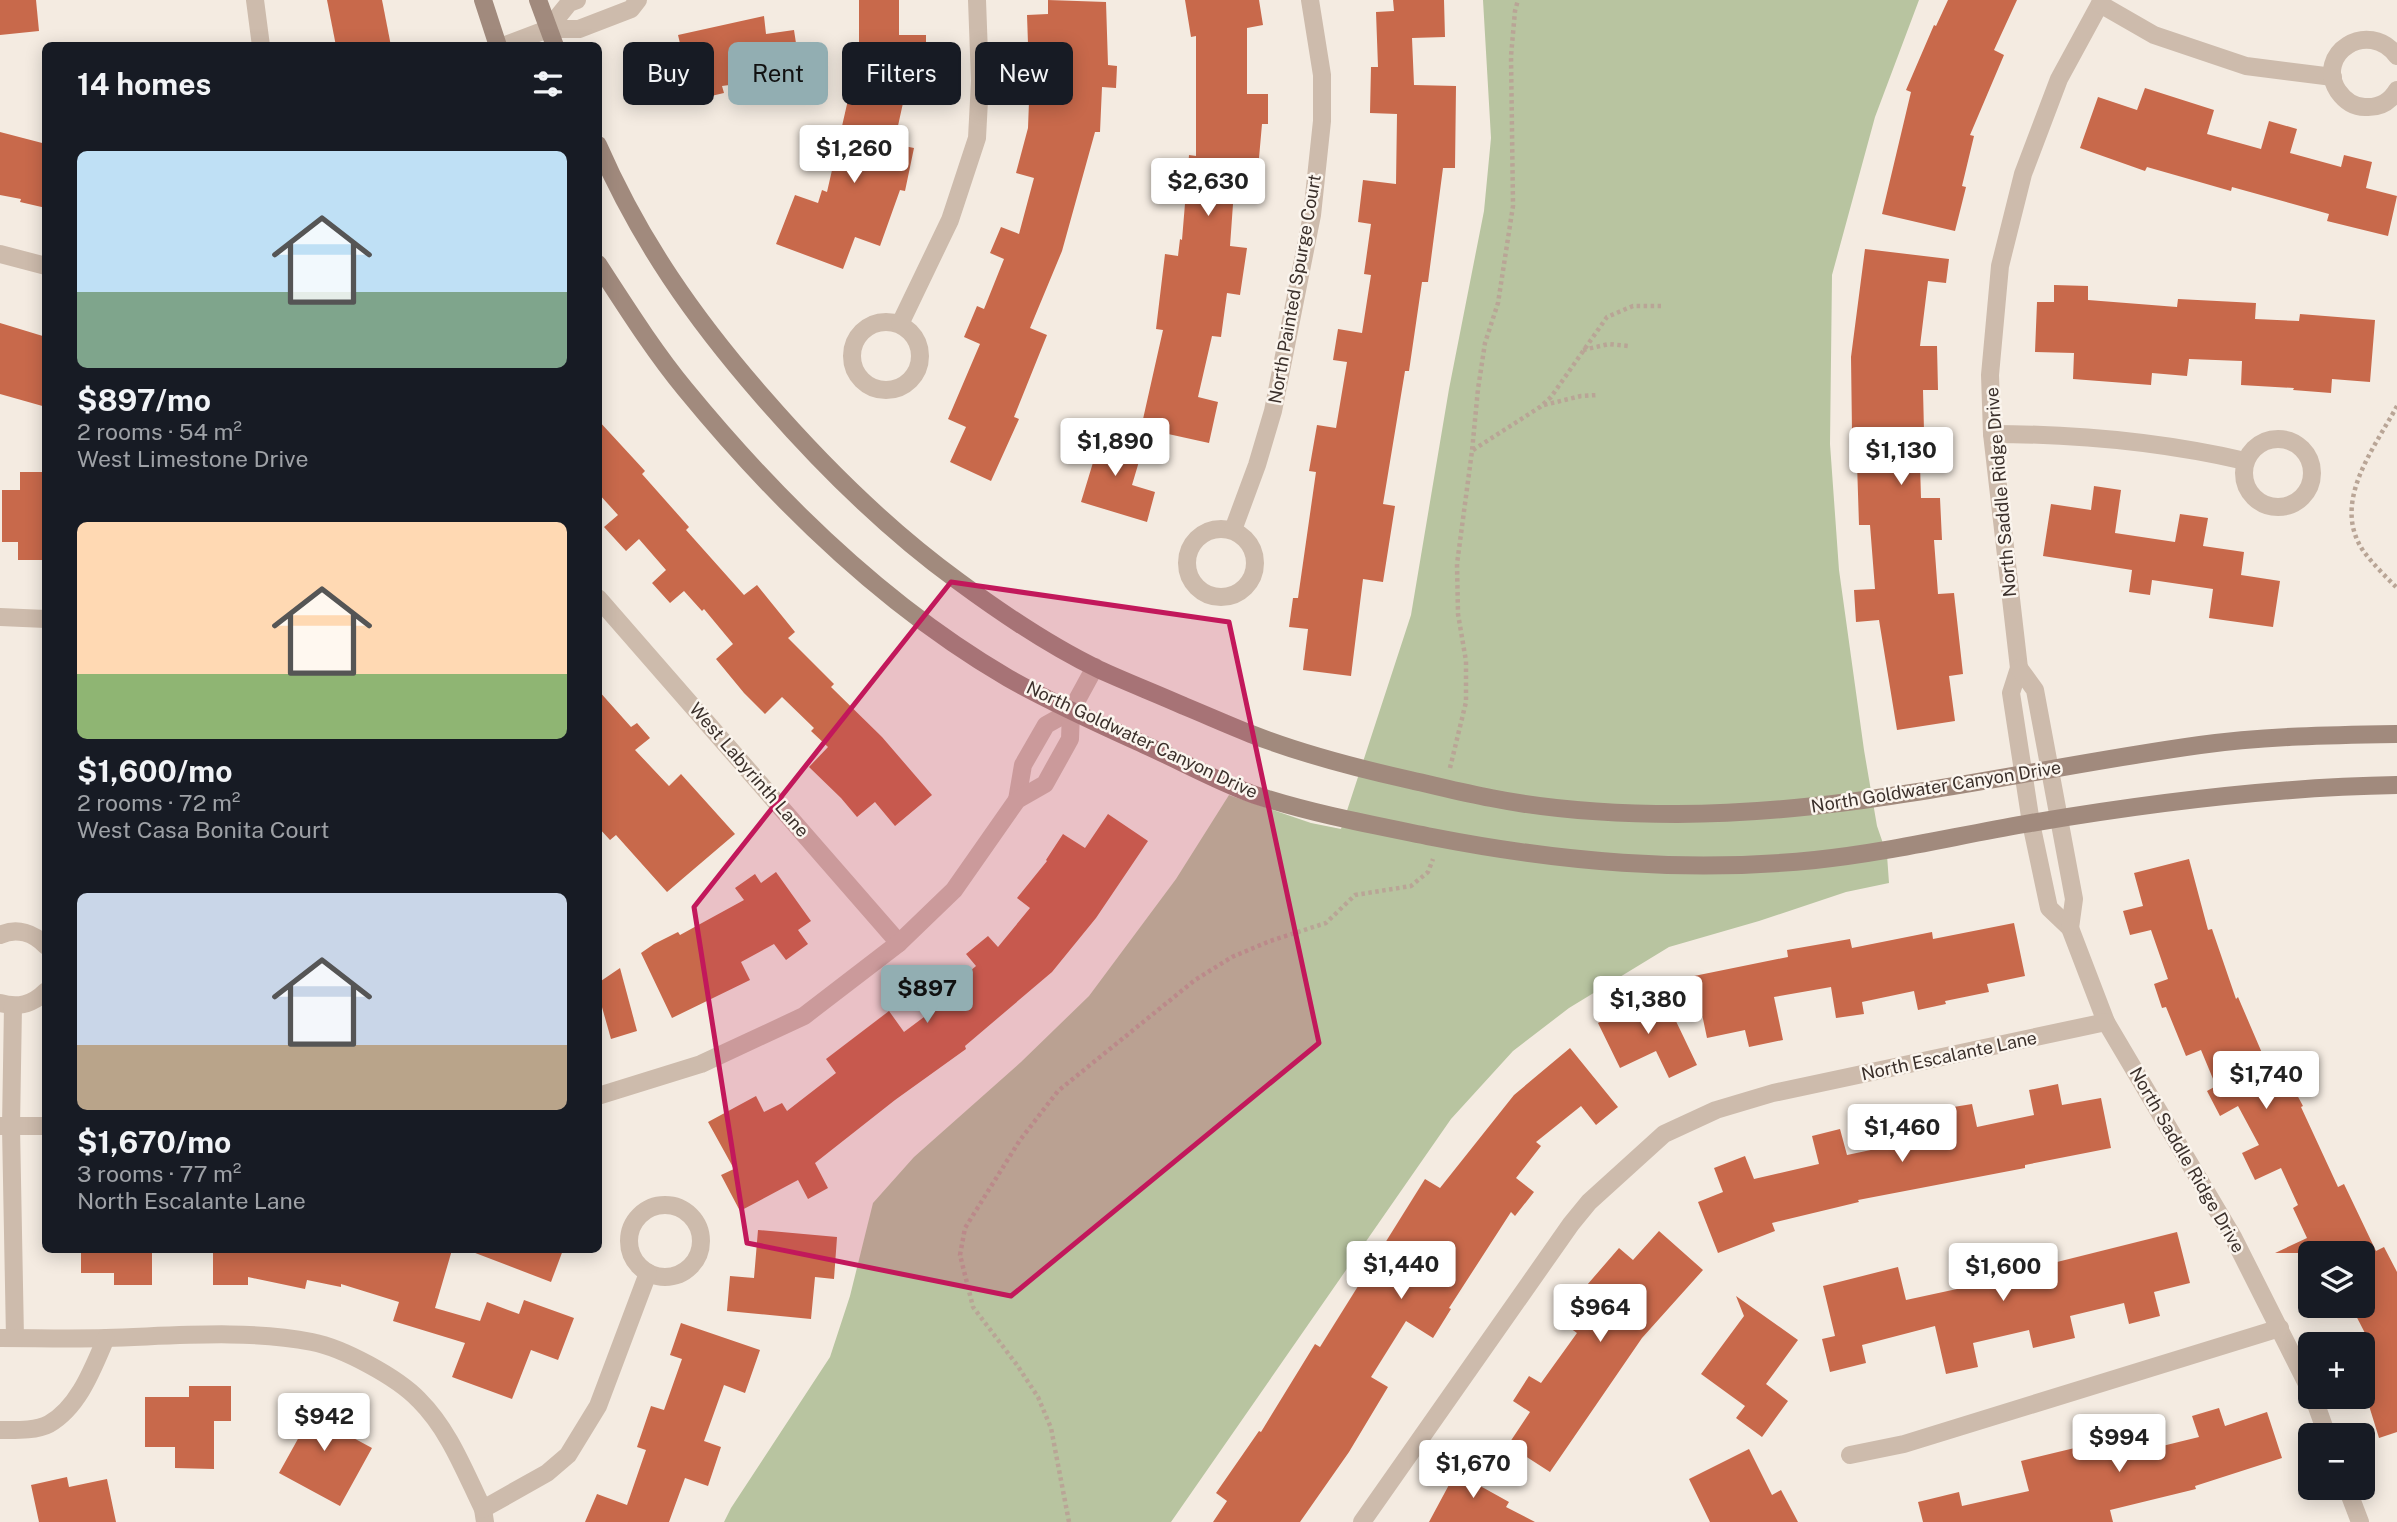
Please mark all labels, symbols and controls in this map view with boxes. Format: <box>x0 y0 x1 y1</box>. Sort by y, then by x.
chip: Buy <box>623 42 714 105</box>
chip: Rent <box>728 42 828 105</box>
chip: Filters <box>842 42 961 105</box>
chip: New <box>975 42 1073 105</box>
icon: filters <box>529 65 567 103</box>
text: 14 homes <box>77 66 211 102</box>
pin: $1,260 <box>797 125 911 185</box>
text: $1,260 <box>816 134 892 161</box>
pin: $2,630 <box>1151 158 1265 218</box>
text: $2,630 <box>1167 167 1249 194</box>
street label: North Painted Spurge Court <box>1264 173 1325 405</box>
icon: home <box>259 197 385 323</box>
text: $897/mo <box>77 382 211 418</box>
street label: North Saddle Ridge Drive <box>1981 386 2020 598</box>
text: 2 rooms · 54 m² <box>77 418 242 445</box>
pin: $1,890 <box>1058 419 1172 478</box>
text: $1,890 <box>1076 427 1154 454</box>
pin: $1,130 <box>1844 428 1958 487</box>
text: $1,130 <box>1865 436 1937 463</box>
text: West Limestone Drive <box>77 445 309 472</box>
icon: home <box>259 568 385 694</box>
street label: North Goldwater Canyon Drive <box>1023 677 1261 802</box>
street label: West Labyrinth Lane <box>685 698 813 841</box>
text: $1,600/mo <box>77 753 232 789</box>
street label: North Goldwater Canyon Drive <box>1809 756 2062 817</box>
text: 2 rooms · 72 m² <box>77 789 240 816</box>
text: West Casa Bonita Court <box>77 816 330 843</box>
icon: home <box>259 939 385 1065</box>
pin: $897 <box>886 965 968 1025</box>
text: $897 <box>897 974 957 1001</box>
pin: $1,380 <box>1591 976 1705 1036</box>
text: $1,380 <box>1609 985 1687 1012</box>
street label: North Escalante Lane <box>1859 1027 2039 1084</box>
pin: $1,740 <box>2209 1052 2323 1111</box>
text: $1,740 <box>2229 1060 2303 1087</box>
street label: North Saddle Ridge Drive <box>2126 1063 2249 1256</box>
pin: $1,460 <box>1845 1104 1959 1164</box>
text: $1,460 <box>1864 1113 1940 1140</box>
text: $1,670/mo <box>77 1124 231 1160</box>
text: 3 rooms · 77 m² <box>77 1160 241 1187</box>
text: North Escalante Lane <box>77 1187 306 1214</box>
map controls <box>2298 1241 2375 1500</box>
button: layers <box>2298 1241 2375 1318</box>
pin: $1,440 <box>1344 1242 1458 1301</box>
pin: $1,600 <box>1946 1244 2060 1303</box>
text: $1,440 <box>1363 1250 1439 1277</box>
text: $1,600 <box>1965 1252 2041 1279</box>
pin: $964 <box>1559 1284 1641 1344</box>
text: $964 <box>1570 1293 1630 1320</box>
button: + <box>2298 1332 2375 1409</box>
pin: $942 <box>283 1394 365 1453</box>
text: $942 <box>294 1402 354 1429</box>
pin: $994 <box>2078 1414 2160 1474</box>
text: $994 <box>2089 1423 2149 1450</box>
button: − <box>2298 1423 2375 1500</box>
pin: $1,670 <box>1416 1440 1530 1500</box>
text: $1,670 <box>1435 1449 1511 1476</box>

